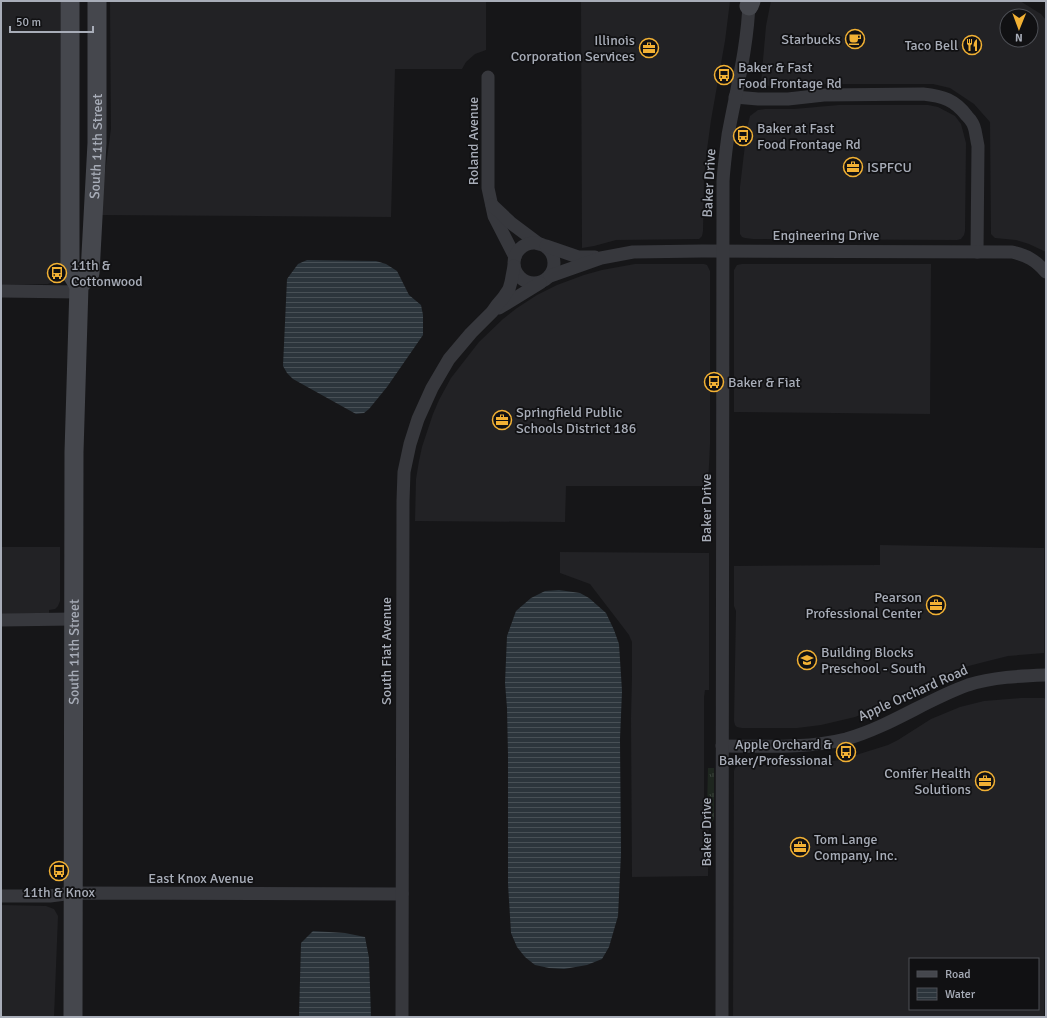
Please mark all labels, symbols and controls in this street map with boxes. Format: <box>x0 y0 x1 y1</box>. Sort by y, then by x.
scale bar <box>10 8 93 34</box>
north arrow <box>999 8 1039 48</box>
text: 50 m <box>16 15 41 30</box>
cafe icon: Starbucks <box>844 28 866 50</box>
place label: Starbucks <box>781 31 841 48</box>
text: N <box>1015 31 1023 44</box>
place label: Illinois Corporation Services <box>511 32 635 65</box>
restaurant icon: Taco Bell <box>961 34 983 56</box>
office icon: Illinois Corporation Services <box>638 37 660 59</box>
place label: Taco Bell <box>905 37 958 54</box>
place label: Baker & Fast Food Frontage Rd <box>738 59 842 92</box>
bus stop icon: Baker & Fast Food Frontage Rd <box>713 64 735 86</box>
street label: South 11th Street <box>85 93 106 199</box>
street label: Roland Avenue <box>465 97 482 185</box>
place label: Baker at Fast Food Frontage Rd <box>757 120 861 153</box>
bus stop icon: Baker at Fast Food Frontage Rd <box>732 125 754 147</box>
street label: Baker Drive <box>699 148 719 218</box>
office icon: ISPFCU <box>842 156 864 178</box>
place label: ISPFCU <box>867 159 912 176</box>
street label: Engineering Drive <box>773 227 879 244</box>
place label: 11th & Cottonwood <box>71 257 143 290</box>
bus stop icon: 11th & Cottonwood <box>46 262 68 284</box>
bus stop icon: Baker & Fiat <box>703 371 725 393</box>
place label: Baker & Fiat <box>728 374 800 391</box>
place label: Springfield Public Schools District 186 <box>516 404 636 437</box>
office icon: Springfield Public Schools District 186 <box>491 409 513 431</box>
street label: Baker Drive <box>698 474 715 542</box>
place label: Pearson Professional Center <box>805 589 923 622</box>
office icon: Pearson Professional Center <box>925 594 947 616</box>
street label: South Fiat Avenue <box>378 597 395 705</box>
street label: South 11th Street <box>65 599 82 705</box>
place label: Building Blocks Preschool - South <box>821 644 926 677</box>
school or university icon: Building Blocks Preschool - South <box>796 649 818 671</box>
street label: Apple Orchard Road <box>855 661 971 725</box>
place label: Apple Orchard & Baker/Professional <box>719 736 832 769</box>
bus stop icon: Apple Orchard & Baker/Professional <box>835 741 857 763</box>
place label: Conifer Health Solutions <box>884 765 971 798</box>
office icon: Conifer Health Solutions <box>974 770 996 792</box>
street label: Baker Drive <box>698 798 715 866</box>
place label: Tom Lange Company, Inc. <box>814 831 897 864</box>
office icon: Tom Lange Company, Inc. <box>789 836 811 858</box>
bus stop icon: 11th & Knox <box>48 860 70 882</box>
street label: East Knox Avenue <box>148 870 254 887</box>
place label: 11th & Knox <box>23 884 96 901</box>
legend <box>909 958 1039 1010</box>
text: Road <box>945 967 971 982</box>
text: Water <box>945 987 976 1002</box>

